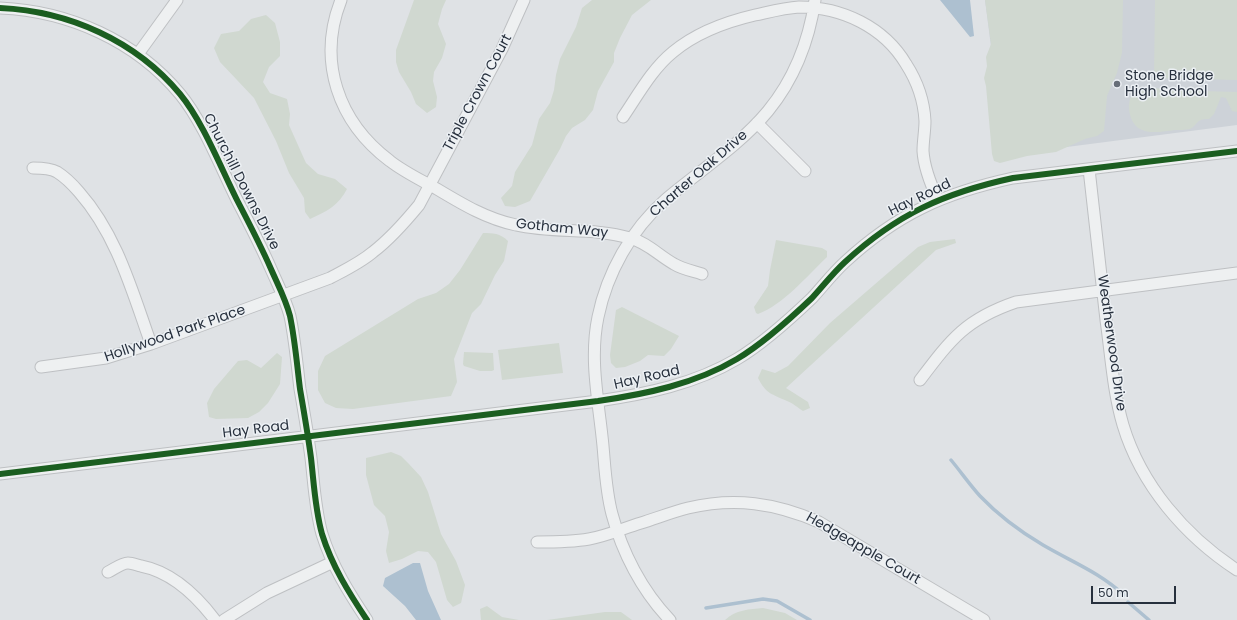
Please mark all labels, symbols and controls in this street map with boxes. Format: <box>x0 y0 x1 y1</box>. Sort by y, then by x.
street label: Triple Crown Court <box>440 32 516 154</box>
place label: Stone Bridge High School <box>1125 68 1214 100</box>
marker: Stone Bridge High School <box>1112 79 1122 89</box>
street label: Churchill Downs Drive <box>199 111 283 253</box>
street label: Charter Oak Drive <box>647 127 751 221</box>
street label: Hay Road <box>886 176 954 220</box>
street label: Gotham Way <box>515 216 609 242</box>
street label: Weatherwood Drive <box>1093 274 1129 412</box>
street label: Hollywood Park Place <box>102 302 248 366</box>
street label: Hay Road <box>612 362 682 394</box>
street label: Hay Road <box>222 418 290 442</box>
street label: Hedgeapple Court <box>803 509 923 589</box>
scale bar <box>1093 578 1178 604</box>
text: 50 m <box>1098 584 1129 601</box>

